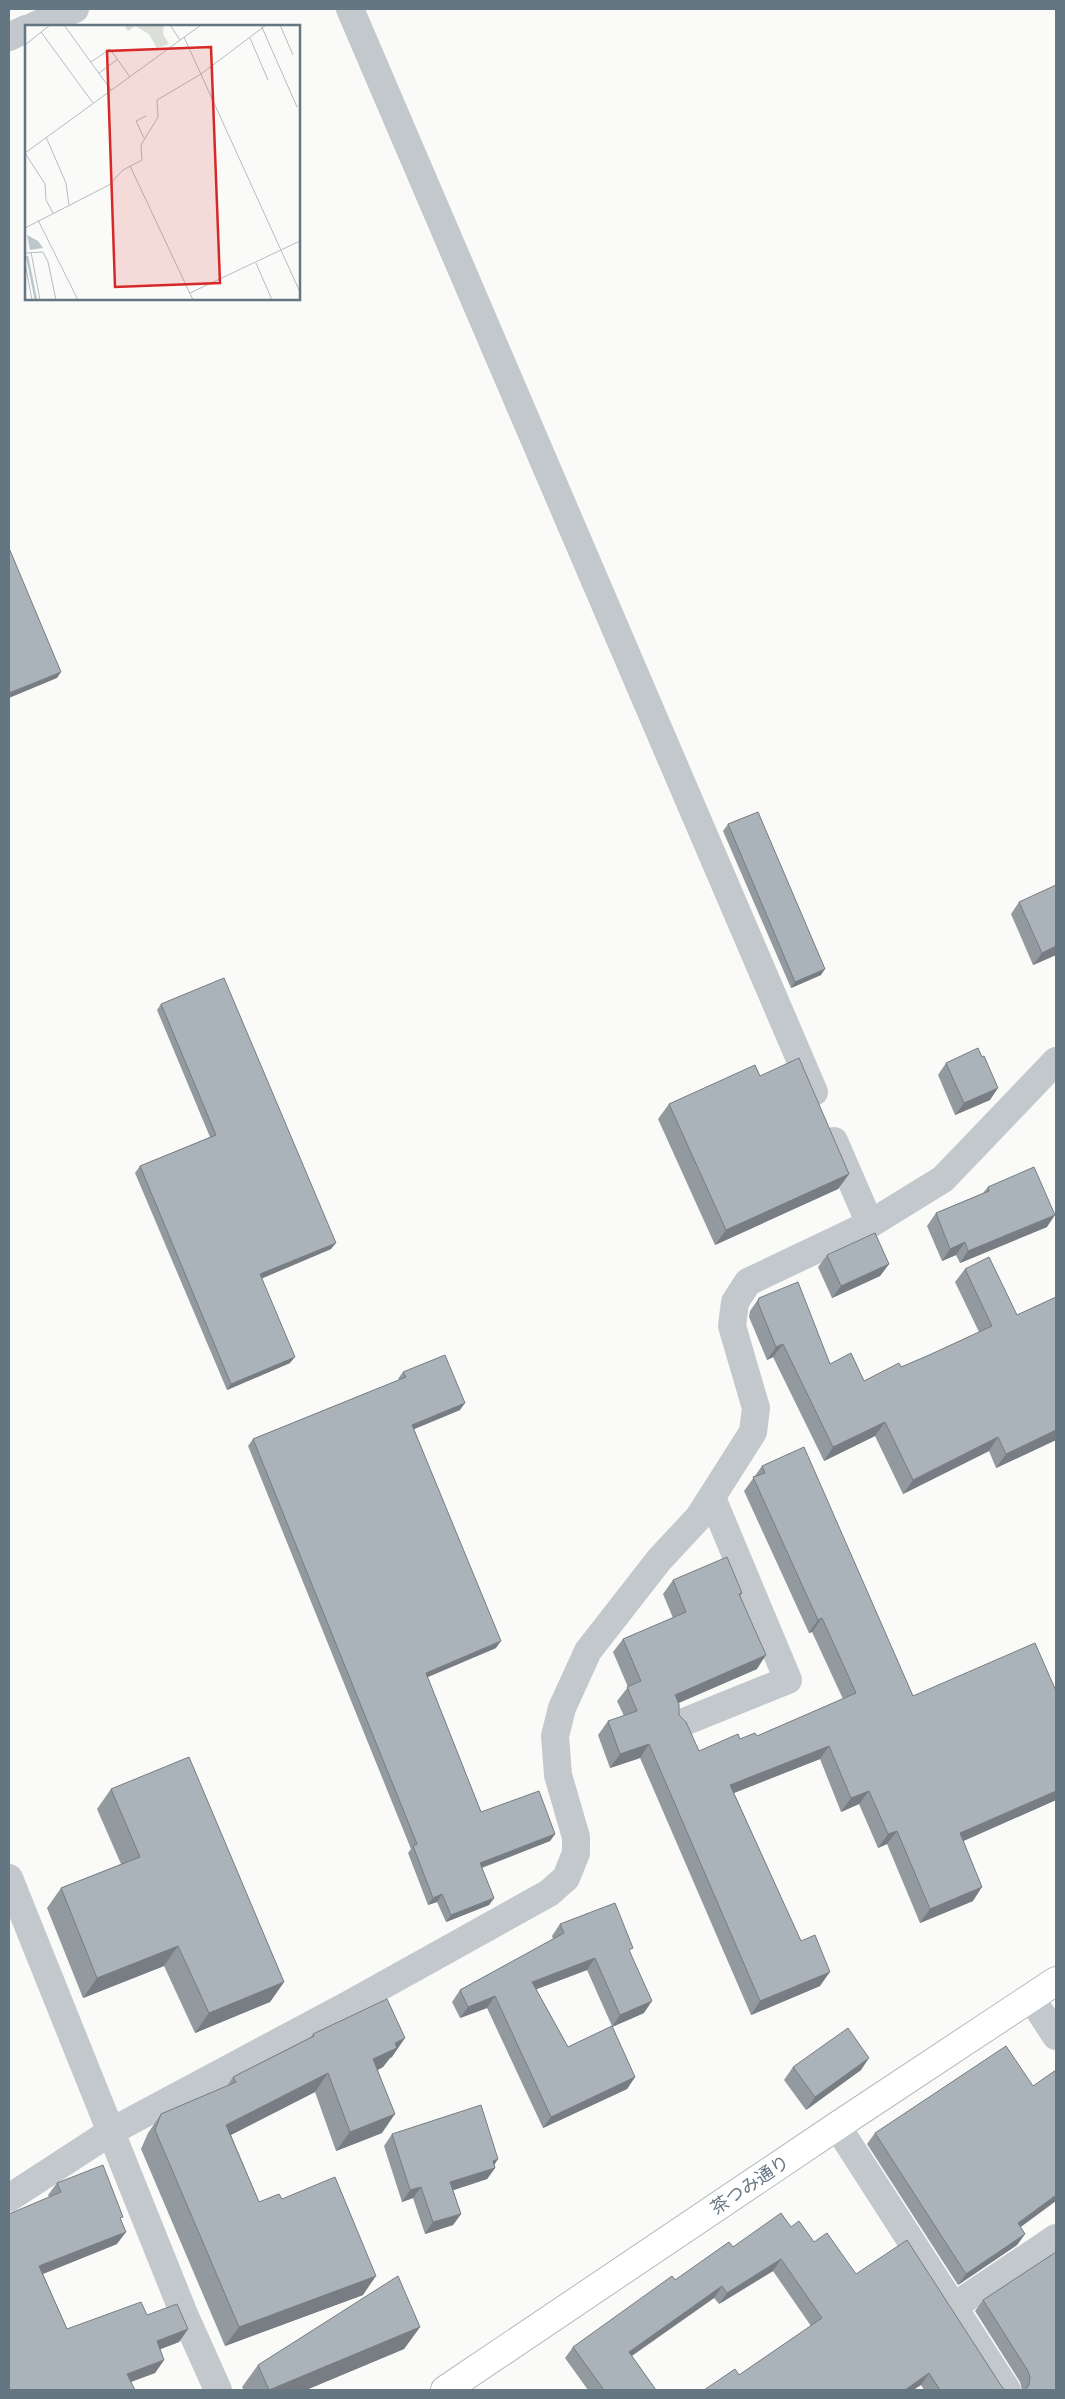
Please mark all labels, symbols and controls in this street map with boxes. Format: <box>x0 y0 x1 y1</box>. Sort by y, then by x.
inset map <box>25 25 300 300</box>
street label: 茶つみ通り <box>708 2152 793 2218</box>

